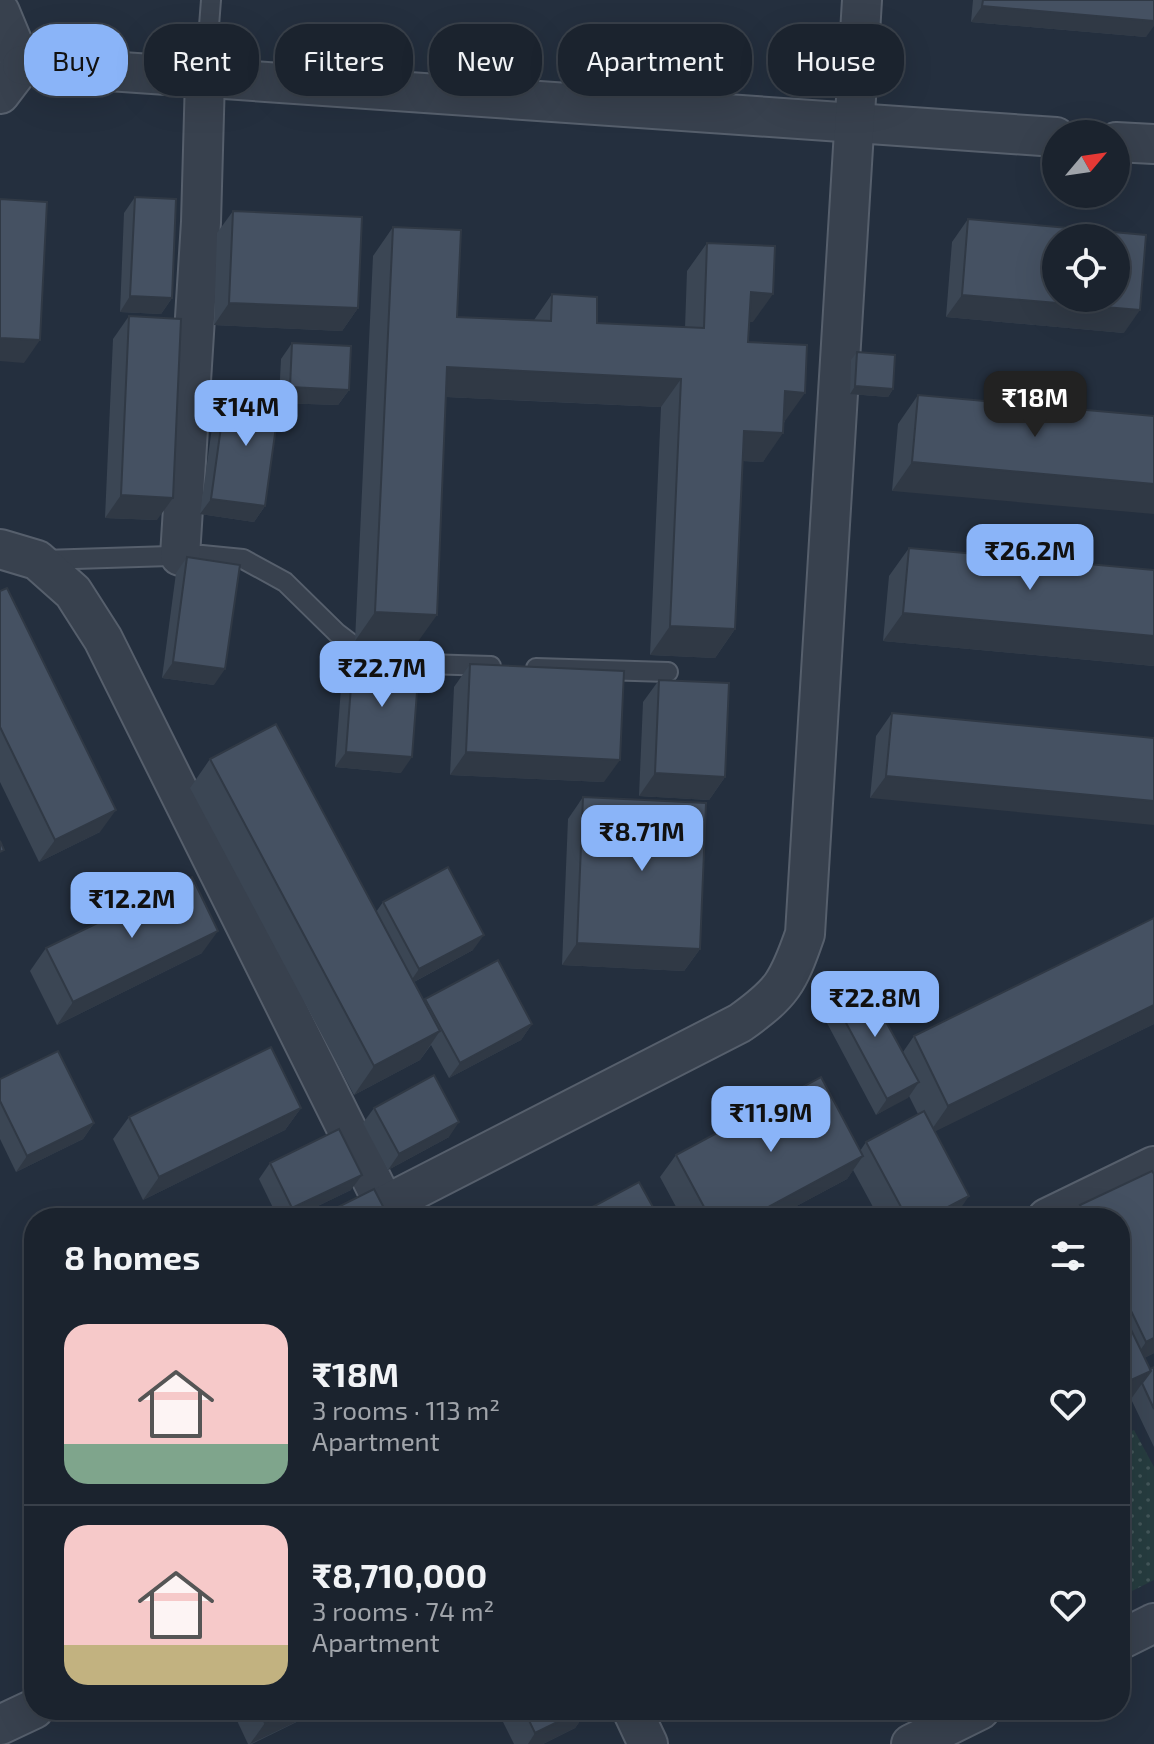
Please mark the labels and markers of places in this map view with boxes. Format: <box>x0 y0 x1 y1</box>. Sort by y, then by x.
pin: ₹18M <box>988 371 1082 439</box>
pin: ₹14M <box>199 380 293 448</box>
pin: ₹26.2M <box>965 524 1095 592</box>
pin: ₹22.7M <box>317 641 447 709</box>
pin: ₹8.71M <box>577 805 707 873</box>
pin: ₹12.2M <box>67 872 197 940</box>
pin: ₹22.8M <box>810 971 940 1039</box>
pin: ₹11.9M <box>706 1086 836 1154</box>

